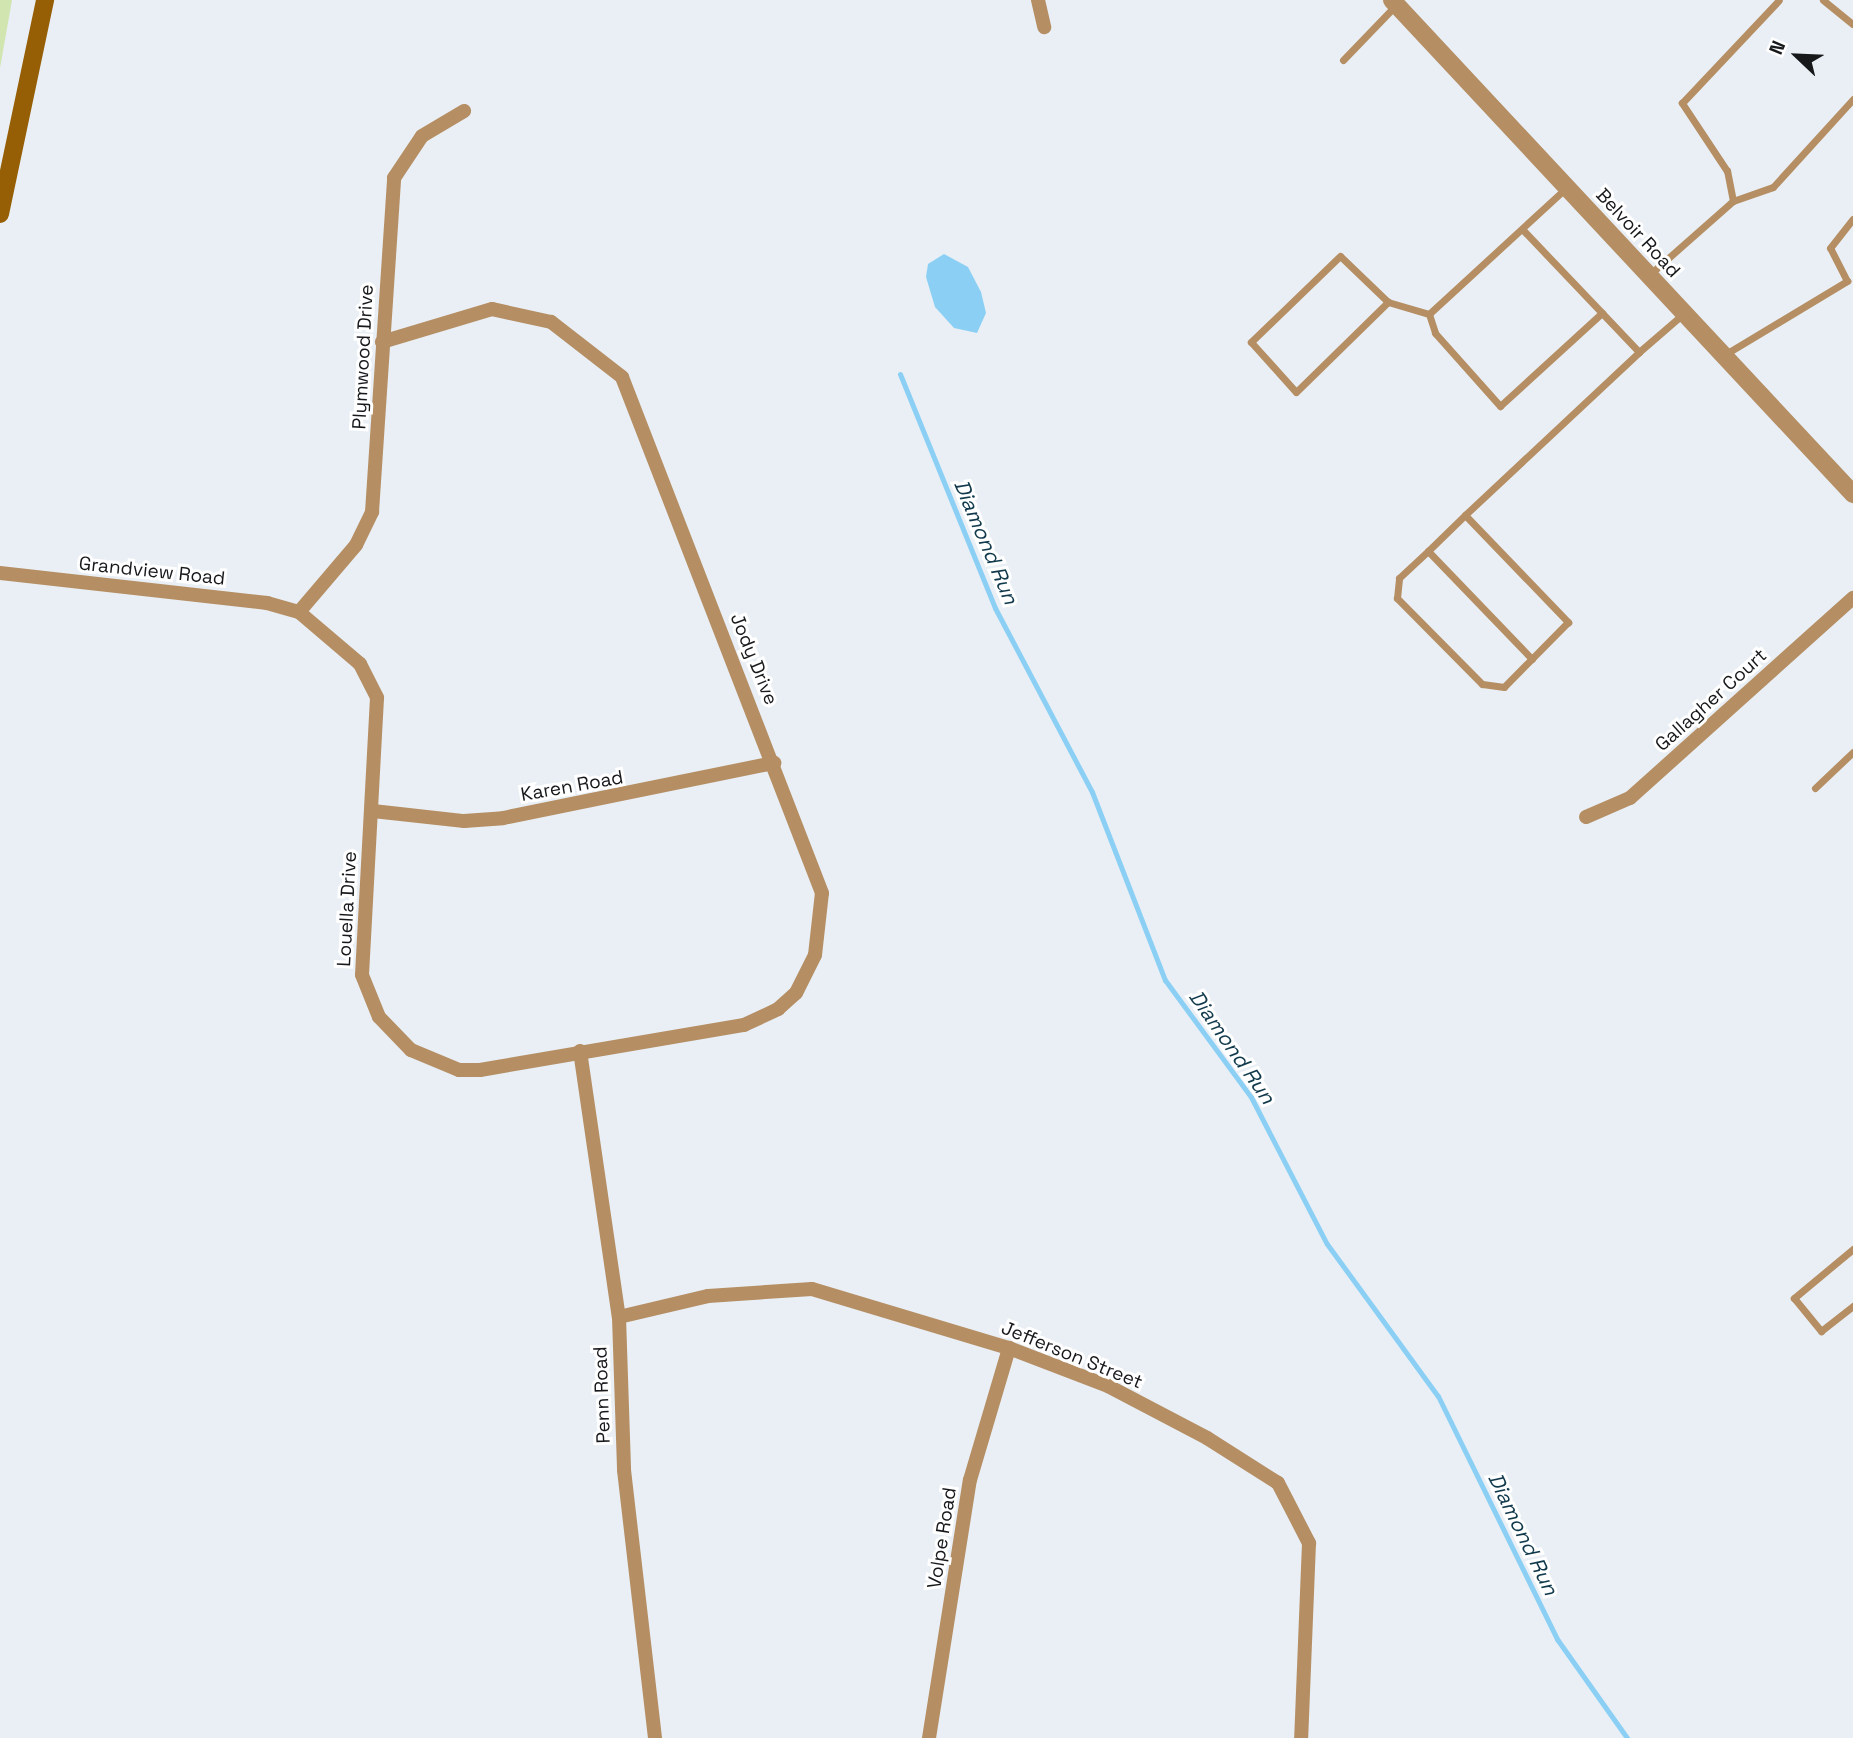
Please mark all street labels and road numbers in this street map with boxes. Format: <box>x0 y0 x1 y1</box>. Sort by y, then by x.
street label: Belvoir Road <box>1591 184 1685 282</box>
street label: Plymwood Drive <box>348 284 378 430</box>
street label: Grandview Road <box>78 552 226 590</box>
street label: Jody Drive <box>725 610 783 708</box>
street label: Gallagher Court <box>1651 644 1771 756</box>
street label: Karen Road <box>519 766 625 806</box>
street label: Louella Drive <box>333 851 361 967</box>
street label: Jefferson Street <box>998 1316 1146 1394</box>
street label: Penn Road <box>589 1346 615 1444</box>
street label: Volpe Road <box>923 1486 961 1590</box>

